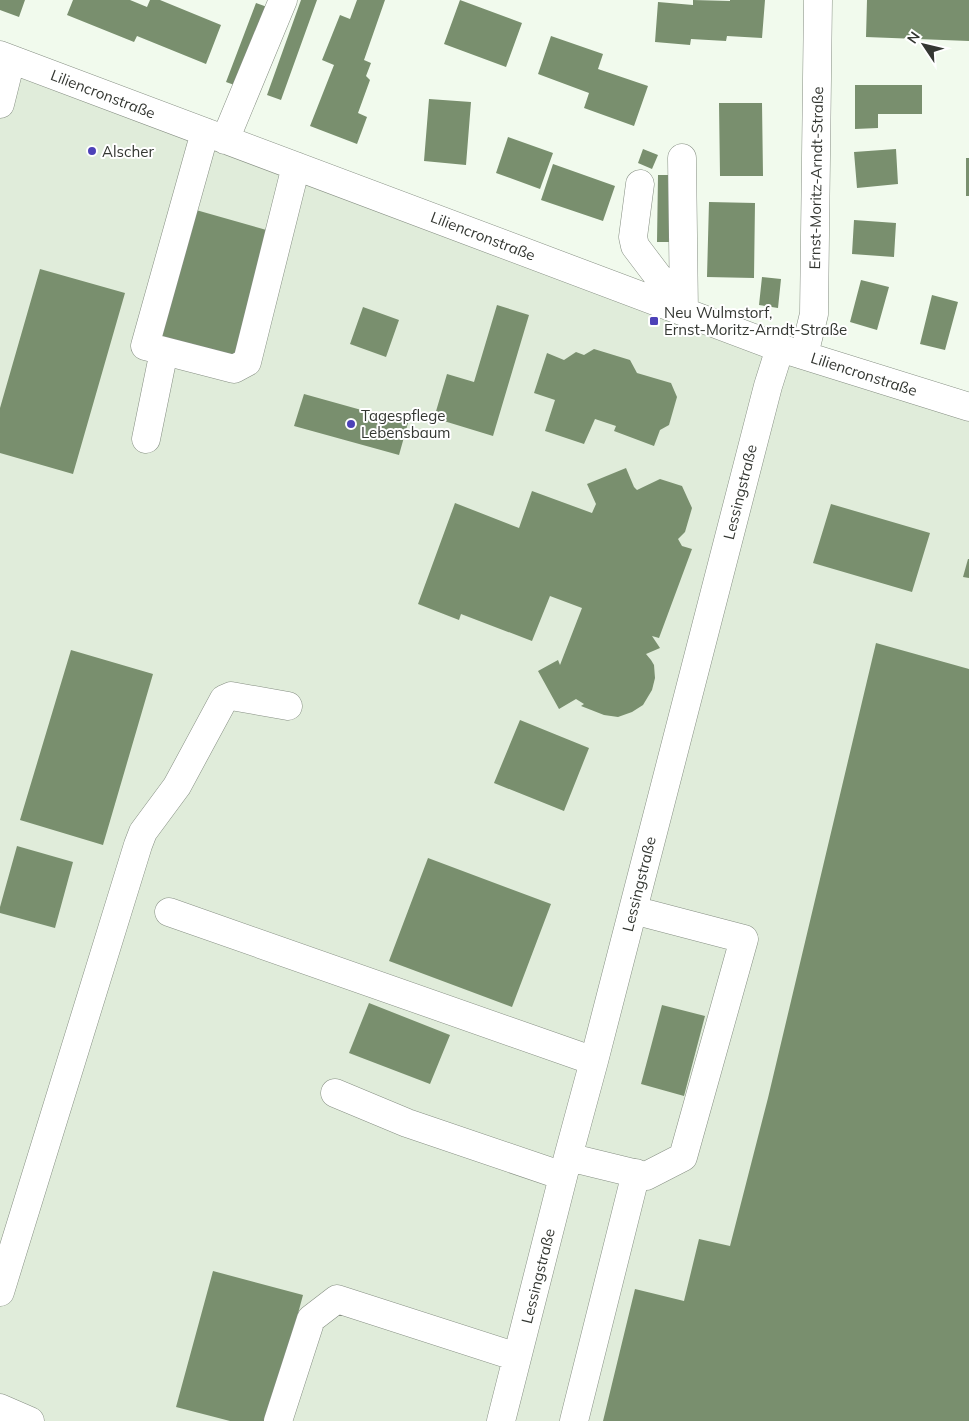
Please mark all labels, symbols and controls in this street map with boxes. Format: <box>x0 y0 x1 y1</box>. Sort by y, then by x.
north arrow <box>899 20 949 70</box>
text: N <box>903 28 924 47</box>
street label: Liliencronstraße <box>48 65 158 123</box>
street label: Ernst-Moritz-Arndt-Straße <box>805 86 827 270</box>
place label: Alscher <box>102 142 154 161</box>
marker: Alscher <box>86 145 98 157</box>
street label: Liliencronstraße <box>428 207 538 265</box>
place label: Neu Wulmstorf, Ernst-Moritz-Arndt-Straße <box>664 303 847 339</box>
marker: Neu Wulmstorf, Ernst-Moritz-Arndt-Straße <box>648 315 660 327</box>
street label: Liliencronstraße <box>808 348 920 400</box>
place label: Tagespflege Lebensbaum <box>361 406 450 442</box>
marker: Tagespflege Lebensbaum <box>345 418 357 430</box>
street label: Lessingstraße <box>719 443 761 541</box>
street label: Lessingstraße <box>618 835 660 933</box>
street label: Lessingstraße <box>517 1227 559 1325</box>

